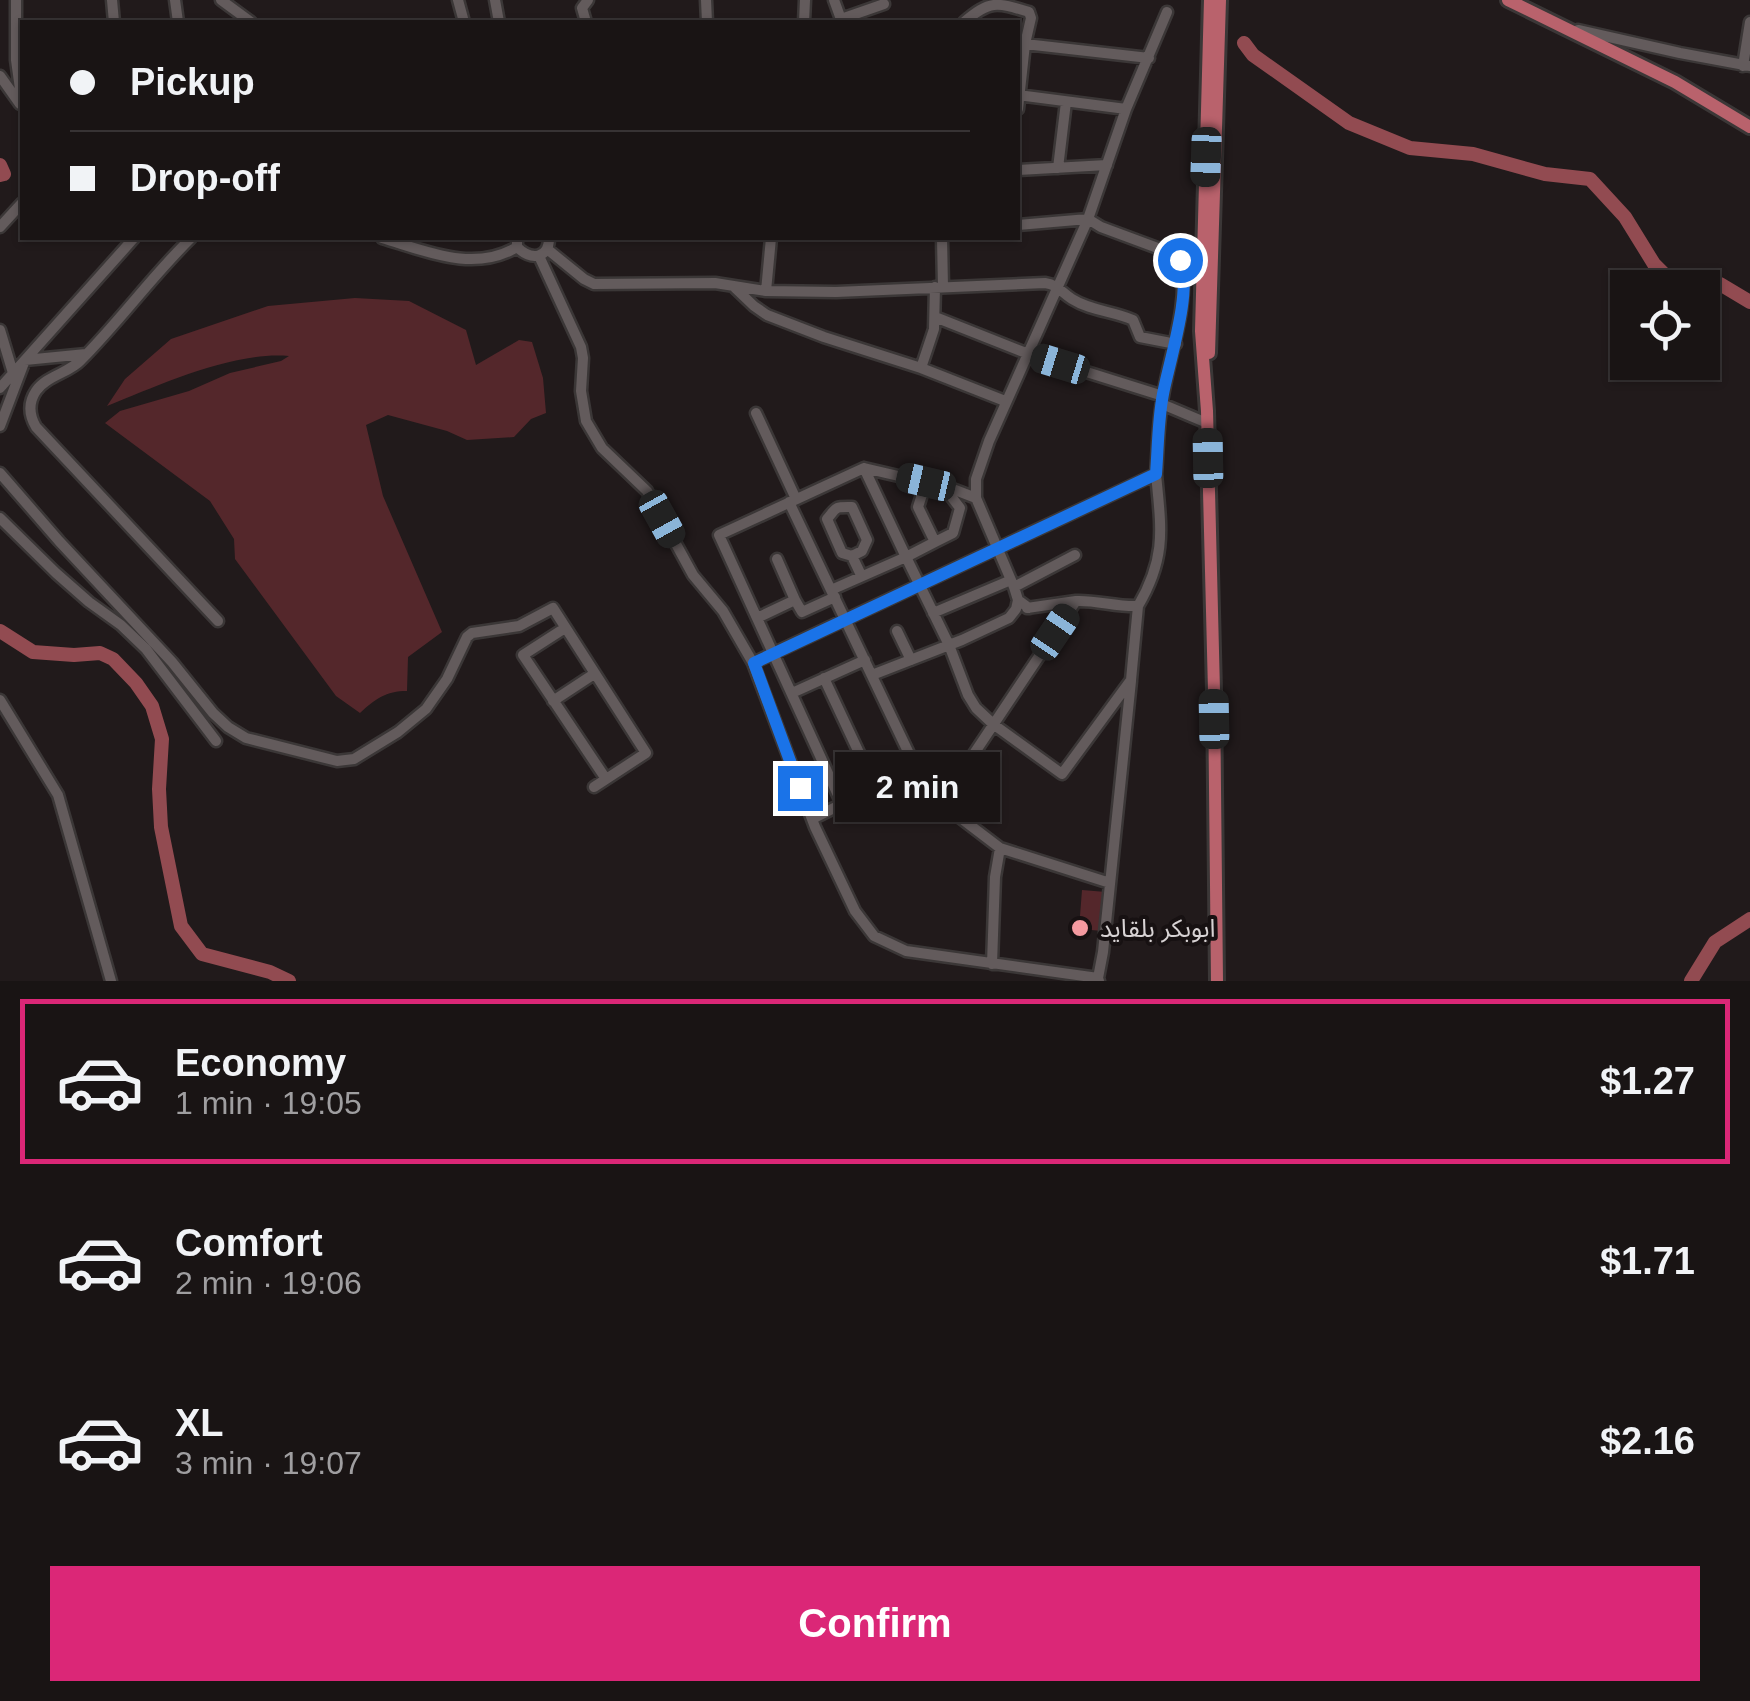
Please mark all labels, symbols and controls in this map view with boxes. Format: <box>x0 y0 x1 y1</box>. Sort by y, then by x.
text: Pickup <box>130 61 255 103</box>
car <box>1190 126 1222 188</box>
text: Drop-off <box>130 157 280 199</box>
route start <box>1158 238 1203 283</box>
map controls <box>1610 270 1720 380</box>
button: locate <box>1610 270 1720 380</box>
car <box>1027 341 1093 387</box>
car <box>1192 428 1224 488</box>
car <box>893 461 959 503</box>
car <box>634 485 690 553</box>
car <box>1026 599 1084 665</box>
car <box>1198 689 1230 749</box>
callout: 2 min <box>835 753 1000 823</box>
route end <box>778 766 823 811</box>
text: 2 min <box>876 769 959 805</box>
place label: ابوبكر بلقايد <box>1100 914 1215 943</box>
marker: ابوبكر بلقايد <box>1069 917 1091 939</box>
icon: car <box>55 1037 145 1127</box>
text: Economy <box>175 1042 346 1084</box>
text: $1.27 <box>1600 1060 1695 1102</box>
text: 1 min · 19:05 <box>175 1085 362 1121</box>
icon: car <box>55 1217 145 1307</box>
text: Comfort <box>175 1222 323 1264</box>
text: $1.71 <box>1600 1240 1695 1282</box>
text: 2 min · 19:06 <box>175 1265 362 1301</box>
icon: car <box>55 1397 145 1487</box>
text: XL <box>175 1402 224 1444</box>
text: $2.16 <box>1600 1420 1695 1462</box>
text: 3 min · 19:07 <box>175 1445 362 1481</box>
button: Confirm <box>50 1566 1700 1681</box>

